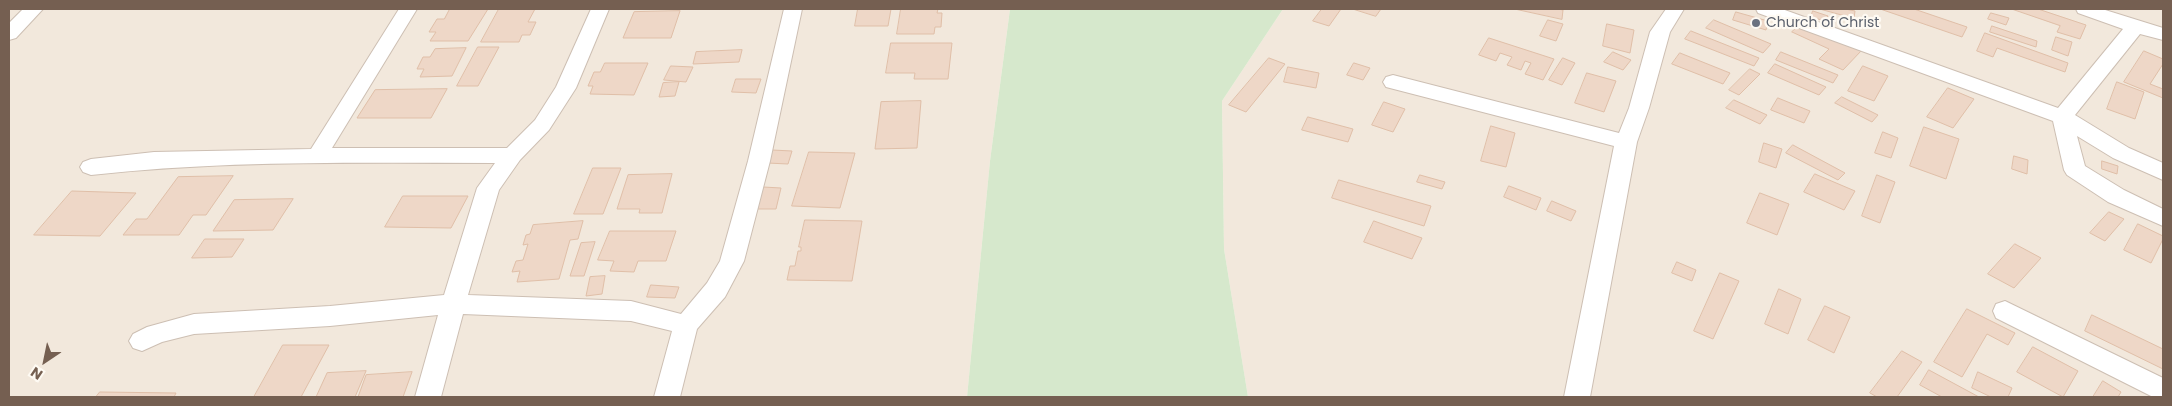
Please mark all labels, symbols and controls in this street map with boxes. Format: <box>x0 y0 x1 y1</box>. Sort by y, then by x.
place label: Church of Christ <box>1766 15 1879 31</box>
marker: Church of Christ <box>1750 17 1762 29</box>
north arrow <box>20 336 70 386</box>
text: N <box>27 362 47 385</box>

